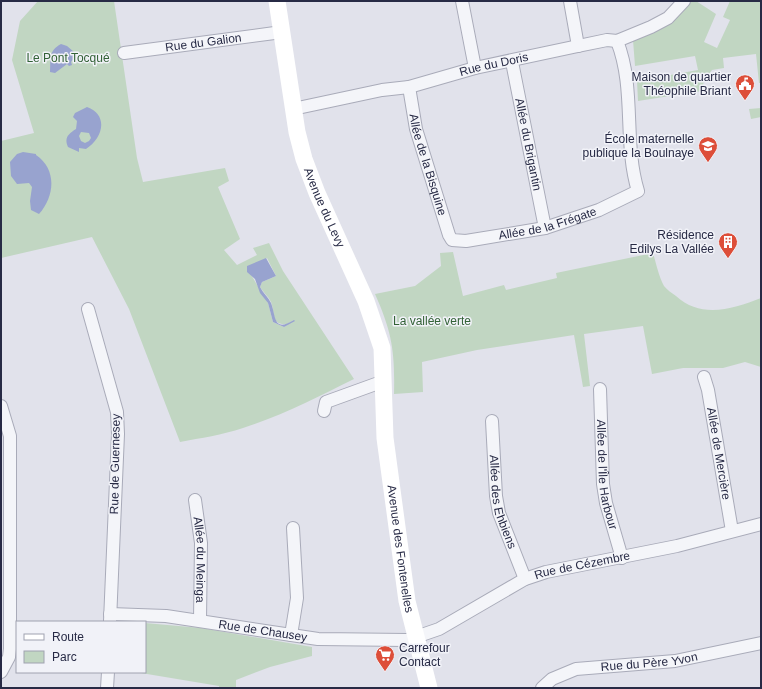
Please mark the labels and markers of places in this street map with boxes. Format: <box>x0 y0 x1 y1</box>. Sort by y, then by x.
place label: Maison de quartier Théophile Briant <box>632 70 732 98</box>
public building icon: Maison de quartier Théophile Briant <box>734 73 756 101</box>
place label: École maternelle publique la Boulnaye <box>583 131 694 160</box>
school or university icon: École maternelle publique la Boulnaye <box>697 135 719 163</box>
place label: Résidence Edilys La Vallée <box>630 228 714 256</box>
building icon: Résidence Edilys La Vallée <box>717 231 739 259</box>
place label: Carrefour Contact <box>399 641 450 669</box>
supermarket icon: Carrefour Contact <box>374 644 396 672</box>

